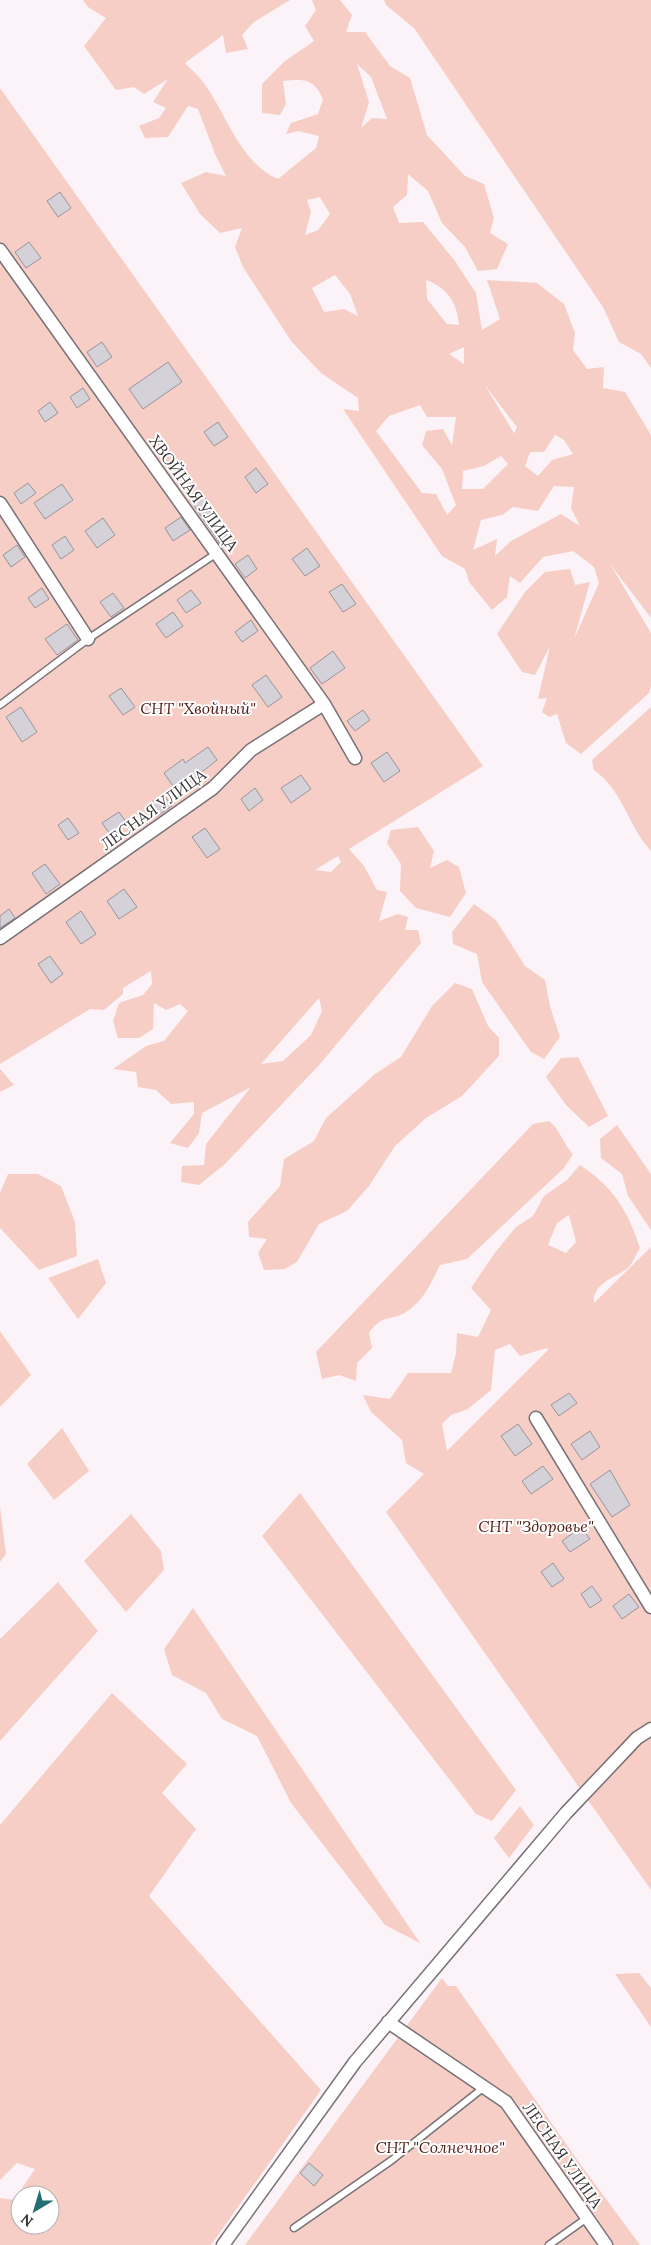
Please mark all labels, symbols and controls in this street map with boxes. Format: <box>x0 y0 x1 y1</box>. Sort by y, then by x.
street label: ХВОЙНАЯ УЛИЦА <box>145 431 243 556</box>
park label: СНТ "Хвойный" <box>140 698 256 718</box>
street label: ЛЕСНАЯ УЛИЦА <box>96 763 210 854</box>
park label: СНТ "Здоровье" <box>478 1516 594 1536</box>
street label: ЛЕСНАЯ УЛИЦА <box>519 2098 608 2213</box>
park label: СНТ "Солнечное" <box>375 2137 505 2157</box>
north arrow <box>10 2185 60 2235</box>
text: N <box>17 2210 37 2231</box>

